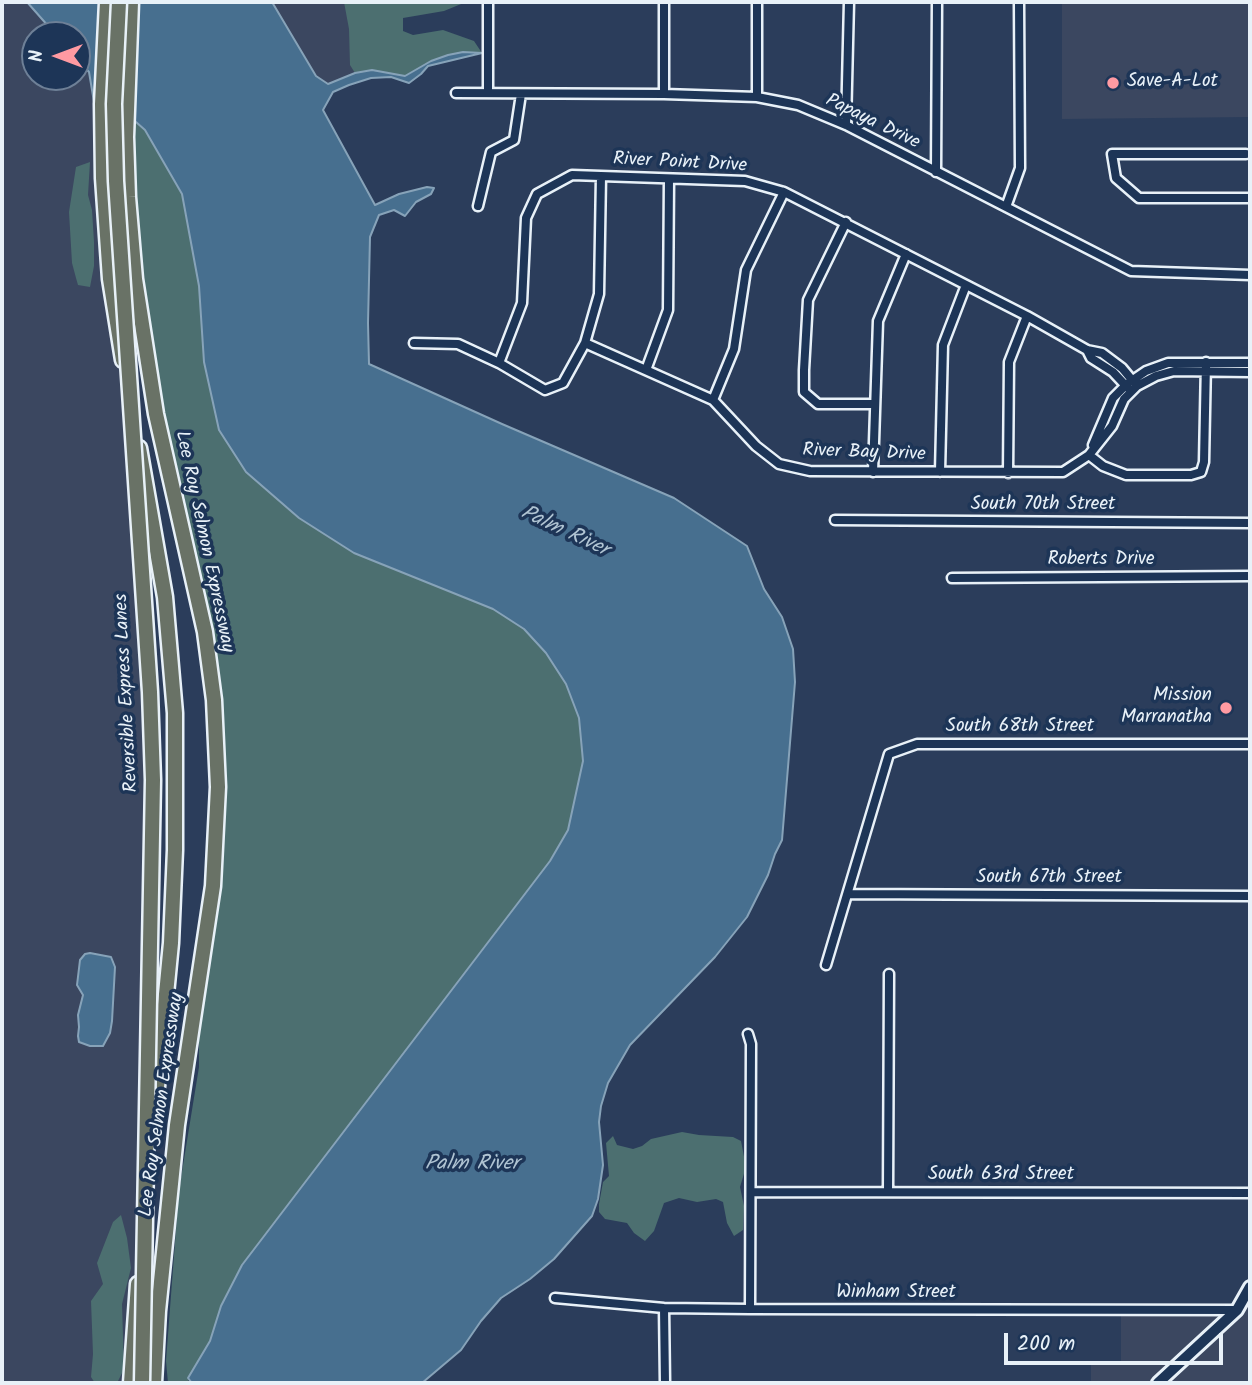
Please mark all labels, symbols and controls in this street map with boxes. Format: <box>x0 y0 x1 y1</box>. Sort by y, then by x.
north arrow <box>21 21 91 91</box>
text: N <box>22 50 52 62</box>
place label: Save-A-Lot <box>1127 72 1218 94</box>
marker: Save-A-Lot <box>1105 75 1121 91</box>
street label: Papaya Drive <box>821 90 923 156</box>
street label: River Point Drive <box>612 149 748 179</box>
street label: Lee Roy Selmon Expressway <box>168 429 238 655</box>
street label: River Bay Drive <box>802 440 926 468</box>
street label: South 70th Street <box>971 495 1115 517</box>
water label: Palm River <box>516 502 612 564</box>
street label: Roberts Drive <box>1047 550 1155 572</box>
street label: Reversible Express Lanes <box>111 593 145 793</box>
place label: Mission Marranatha <box>1121 686 1212 730</box>
marker: Mission Marranatha <box>1218 700 1234 716</box>
street label: South 68th Street <box>946 717 1094 739</box>
street label: South 67th Street <box>976 868 1122 890</box>
street label: Lee Roy Selmon Expressway <box>136 991 190 1219</box>
water label: Palm River <box>425 1152 519 1178</box>
street label: South 63rd Street <box>928 1165 1074 1187</box>
street label: Winham Street <box>836 1283 956 1305</box>
scale bar <box>1007 1318 1226 1362</box>
text: 200 m <box>1017 1328 1075 1361</box>

